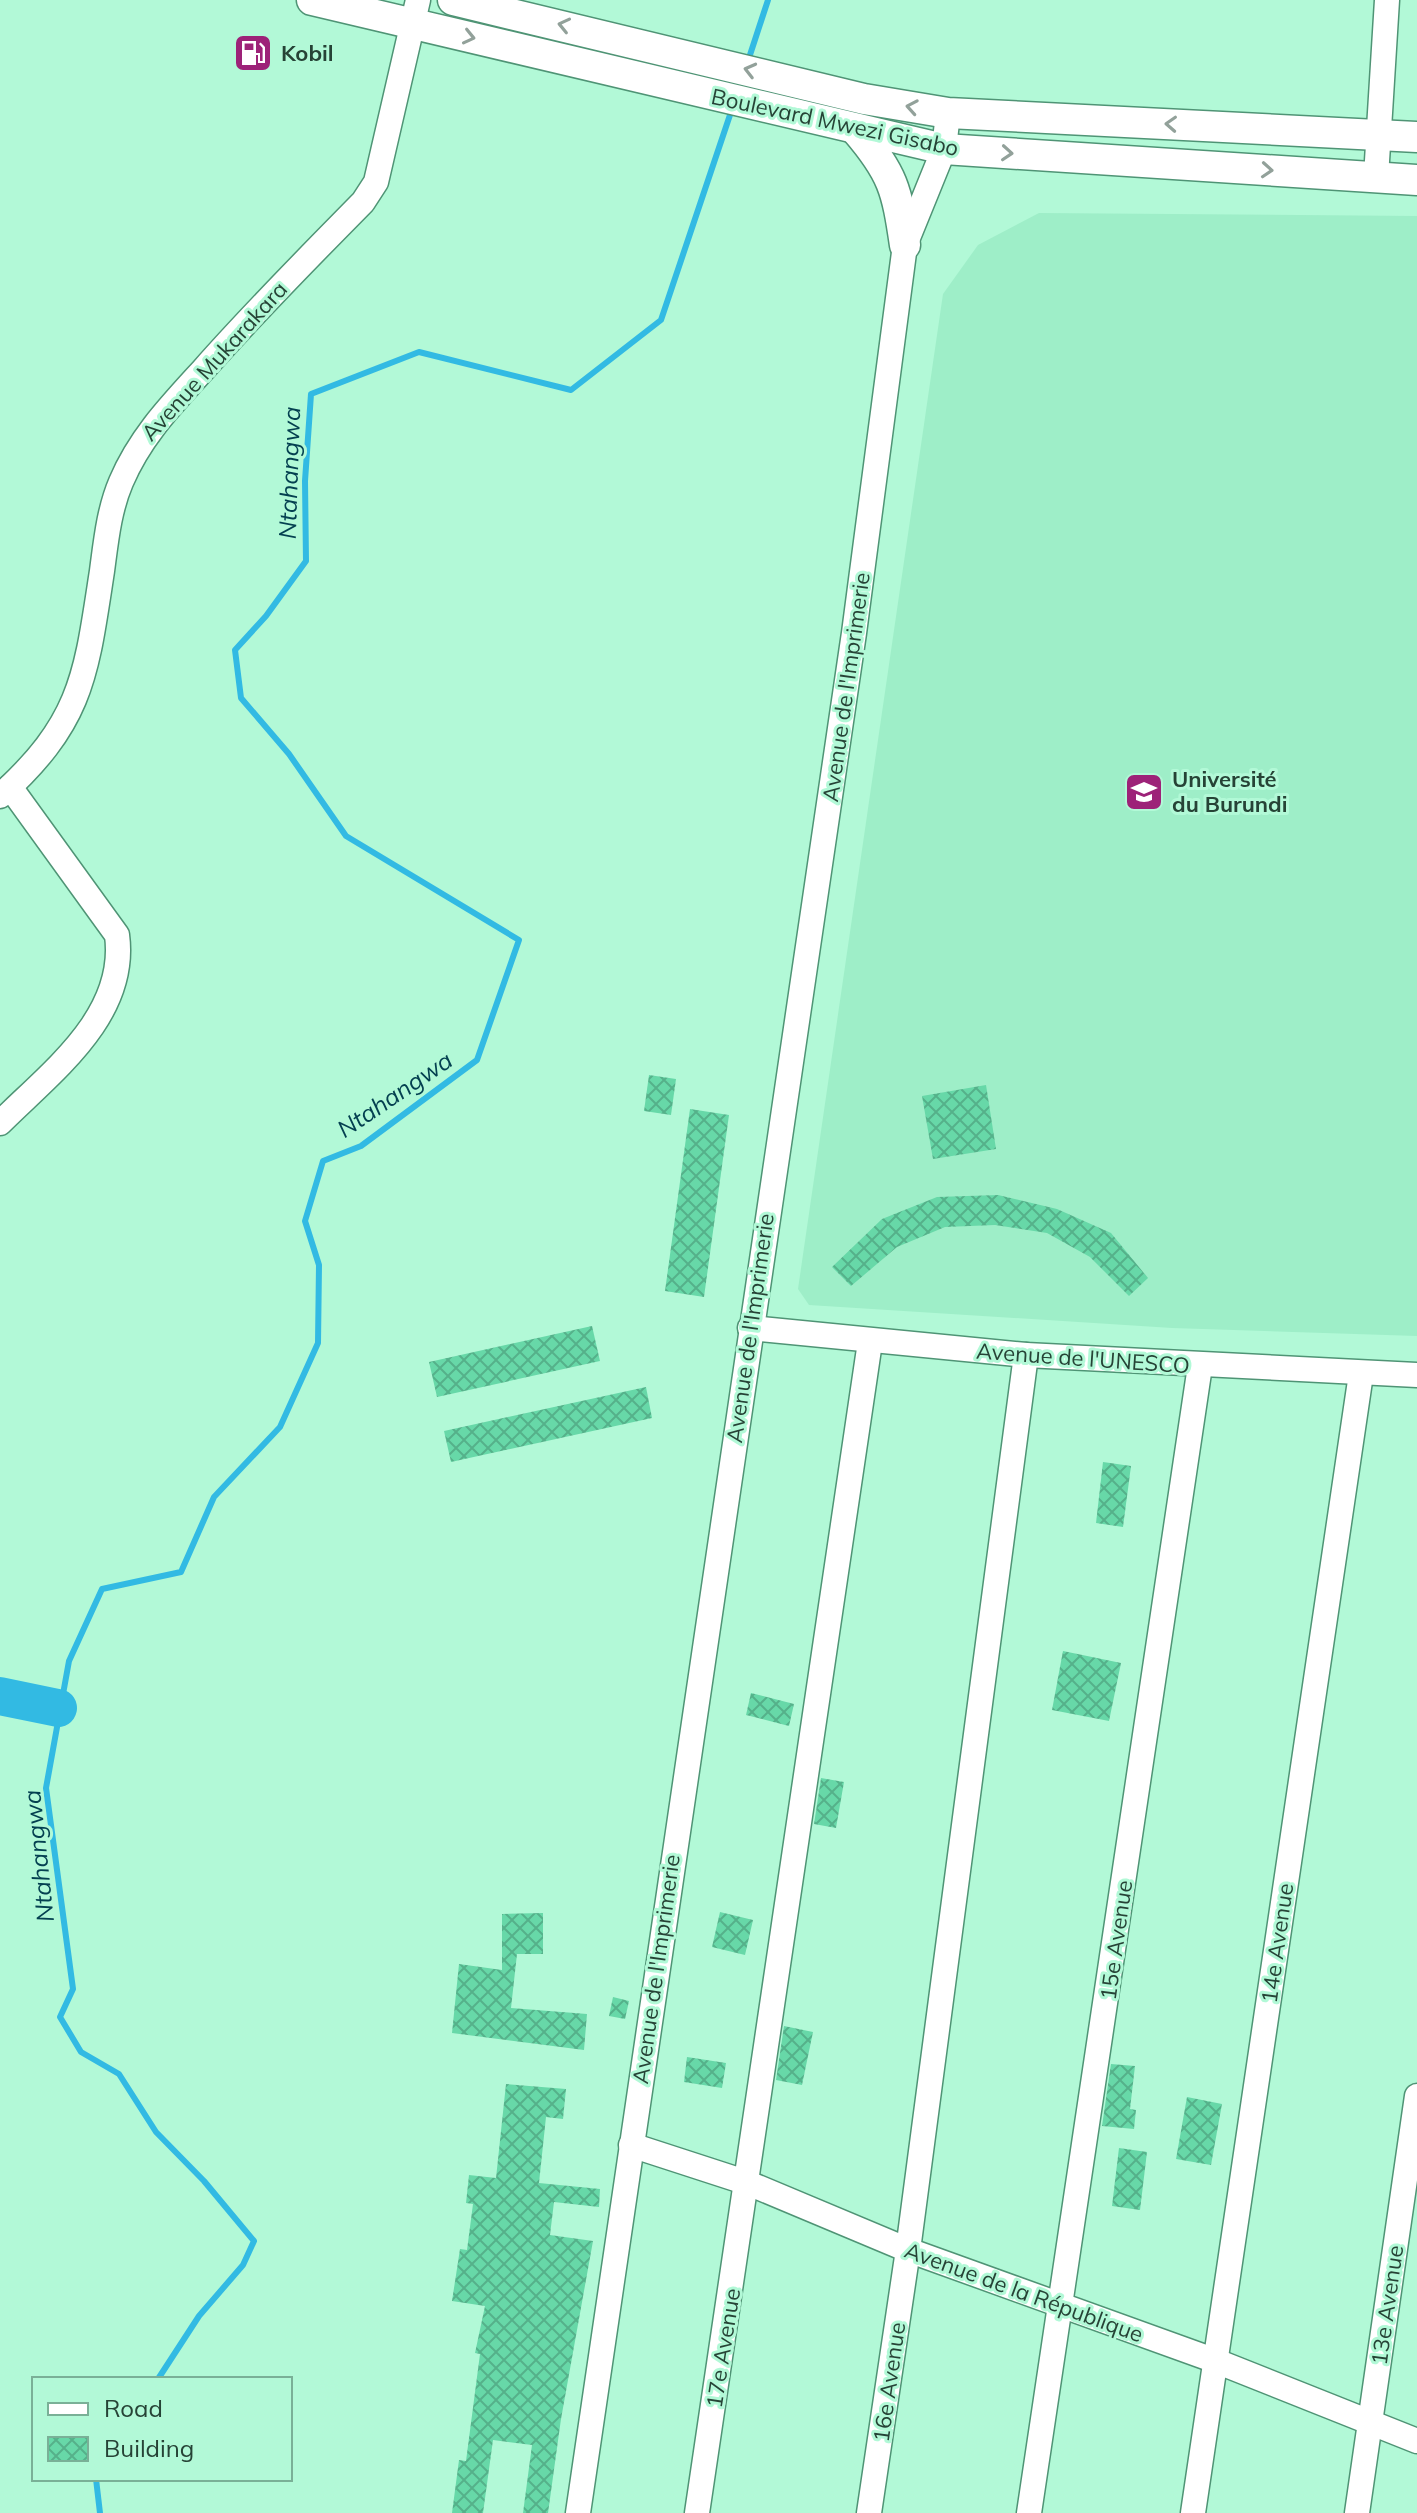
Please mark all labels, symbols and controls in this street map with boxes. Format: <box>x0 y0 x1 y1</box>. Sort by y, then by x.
one-way arrow <box>557 17 571 34</box>
one-way arrow <box>462 28 476 45</box>
fuel station icon: Kobil <box>232 32 274 74</box>
place label: Kobil <box>281 39 334 67</box>
one-way arrow <box>744 63 757 80</box>
street label: Boulevard Mwezi Gisabo <box>709 82 961 162</box>
one-way arrow <box>905 99 919 116</box>
one-way arrow <box>1164 116 1177 133</box>
one-way arrow <box>1001 144 1014 161</box>
one-way arrow <box>1261 161 1274 178</box>
street label: Avenue Mukarakara <box>135 275 293 447</box>
water label: Ntahangwa <box>272 406 306 540</box>
street label: Avenue de l'Imprimerie <box>816 571 876 803</box>
place label: Université du Burundi <box>1172 765 1287 818</box>
school or university icon: Université du Burundi <box>1123 771 1165 813</box>
water label: Ntahangwa <box>331 1045 458 1144</box>
street label: Avenue de l'Imprimerie <box>720 1212 780 1444</box>
street label: Avenue de l'UNESCO <box>975 1337 1191 1379</box>
water label: Ntahangwa <box>16 1789 60 1924</box>
street label: Avenue de l'Imprimerie <box>626 1853 686 2085</box>
street label: 15e Avenue <box>1094 1878 1138 2002</box>
street label: 14e Avenue <box>1255 1881 1299 2005</box>
street label: Avenue de la République <box>901 2236 1147 2348</box>
street label: 13e Avenue <box>1365 2243 1409 2367</box>
street label: 17e Avenue <box>700 2286 746 2410</box>
street label: 16e Avenue <box>867 2320 911 2444</box>
legend <box>32 2377 292 2481</box>
text: Road <box>104 2393 163 2423</box>
text: Building <box>104 2433 194 2463</box>

